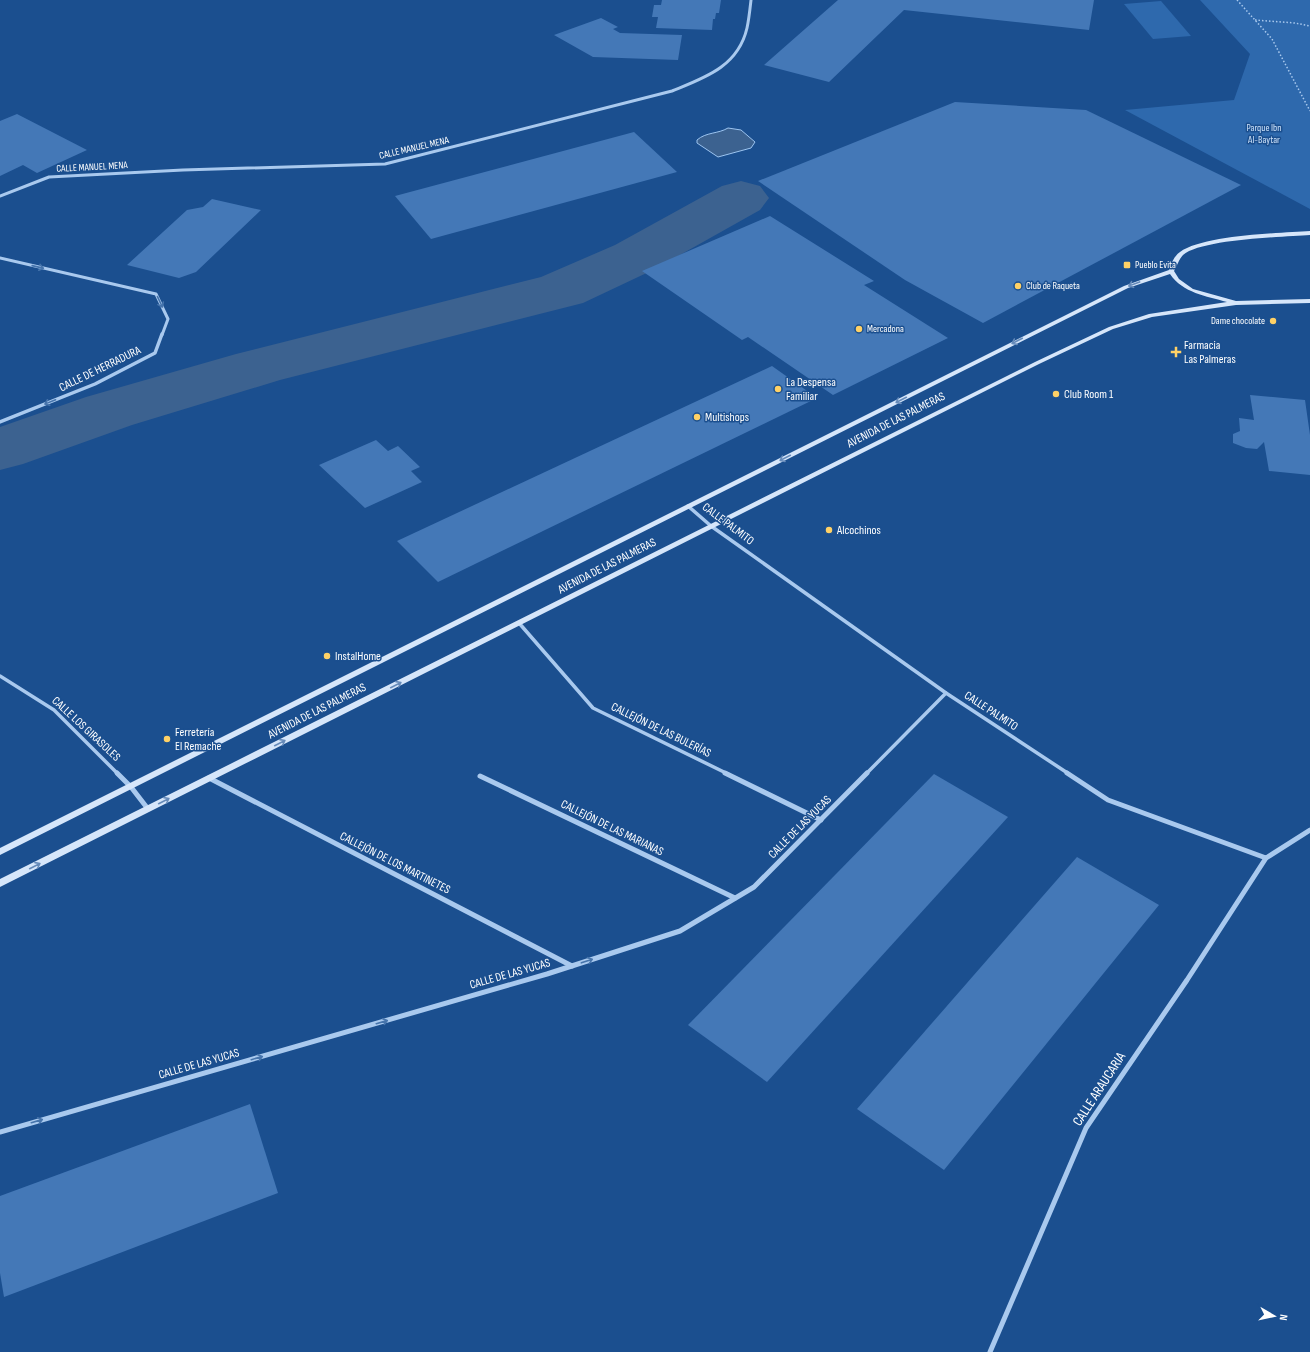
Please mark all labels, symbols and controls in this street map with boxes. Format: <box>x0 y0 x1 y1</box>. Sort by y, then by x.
park label: Parque Ibn Al-Baytar <box>1246 122 1282 146</box>
street label: CALLE MANUEL MENA <box>378 134 451 162</box>
street label: CALLE MANUEL MENA <box>56 159 129 175</box>
place label: Pueblo Evita <box>1135 259 1176 271</box>
marker: Pueblo Evita <box>1122 260 1132 270</box>
one-way arrow <box>31 263 44 271</box>
place label: Club de Raqueta <box>1026 280 1080 292</box>
marker: Club de Raqueta <box>1013 281 1023 291</box>
one-way arrow <box>1129 281 1141 289</box>
one-way arrow <box>157 295 164 307</box>
place label: Dame chocolate <box>1211 315 1265 327</box>
marker: Dame chocolate <box>1268 316 1278 326</box>
place label: Mercadona <box>867 323 904 335</box>
marker: Mercadona <box>854 324 864 334</box>
one-way arrow <box>1012 338 1024 346</box>
place label: Farmacia Las Palmeras <box>1184 338 1236 367</box>
street label: CALLE DE HERRADURA <box>57 342 144 395</box>
marker: Farmacia Las Palmeras <box>1171 347 1181 357</box>
place label: La Despensa Familiar <box>786 375 836 404</box>
marker: La Despensa Familiar <box>773 384 783 394</box>
place label: Club Room 1 <box>1064 387 1114 402</box>
street label: AVENIDA DE LAS PALMERAS <box>844 389 948 452</box>
marker: Club Room 1 <box>1051 389 1061 399</box>
one-way arrow <box>895 396 907 404</box>
one-way arrow <box>44 399 56 407</box>
place label: Multishops <box>705 410 749 425</box>
marker: Multishops <box>692 412 702 422</box>
one-way arrow <box>779 455 791 462</box>
street label: CALLE PALMITO <box>699 500 757 548</box>
place label: Alcochinos <box>836 523 881 538</box>
marker: Alcochinos <box>824 525 834 535</box>
street label: AVENIDA DE LAS PALMERAS <box>555 535 659 598</box>
place label: InstalHome <box>335 649 381 664</box>
marker: InstalHome <box>322 651 332 661</box>
street label: AVENIDA DE LAS PALMERAS <box>265 680 369 743</box>
one-way arrow <box>390 680 402 688</box>
street label: CALLE PALMITO <box>961 688 1021 734</box>
street label: CALLE LOS GIRASOLES <box>49 693 123 765</box>
street label: CALLEJÓN DE LAS BULERÍAS <box>608 699 714 761</box>
place label: Ferretería El Remache <box>175 725 222 754</box>
marker: Ferretería El Remache <box>162 734 172 744</box>
one-way arrow <box>273 739 285 746</box>
street label: CALLE DE LAS YUCAS <box>765 792 835 862</box>
one-way arrow <box>157 797 169 804</box>
street label: CALLEJÓN DE LAS MARIANAS <box>558 797 666 859</box>
street label: CALLEJÓN DE LOS MARTINETES <box>337 829 453 897</box>
one-way arrow <box>29 862 41 869</box>
street label: CALLE DE LAS YUCAS <box>468 955 552 993</box>
one-way arrow <box>580 957 592 965</box>
one-way arrow <box>375 1018 388 1025</box>
street label: CALLE DE LAS YUCAS <box>157 1045 241 1083</box>
street label: CALLE ARAUCARIA <box>1069 1048 1130 1129</box>
one-way arrow <box>250 1054 263 1061</box>
one-way arrow <box>31 1117 44 1124</box>
north arrow <box>1254 1296 1294 1336</box>
text: N <box>1276 1314 1290 1322</box>

